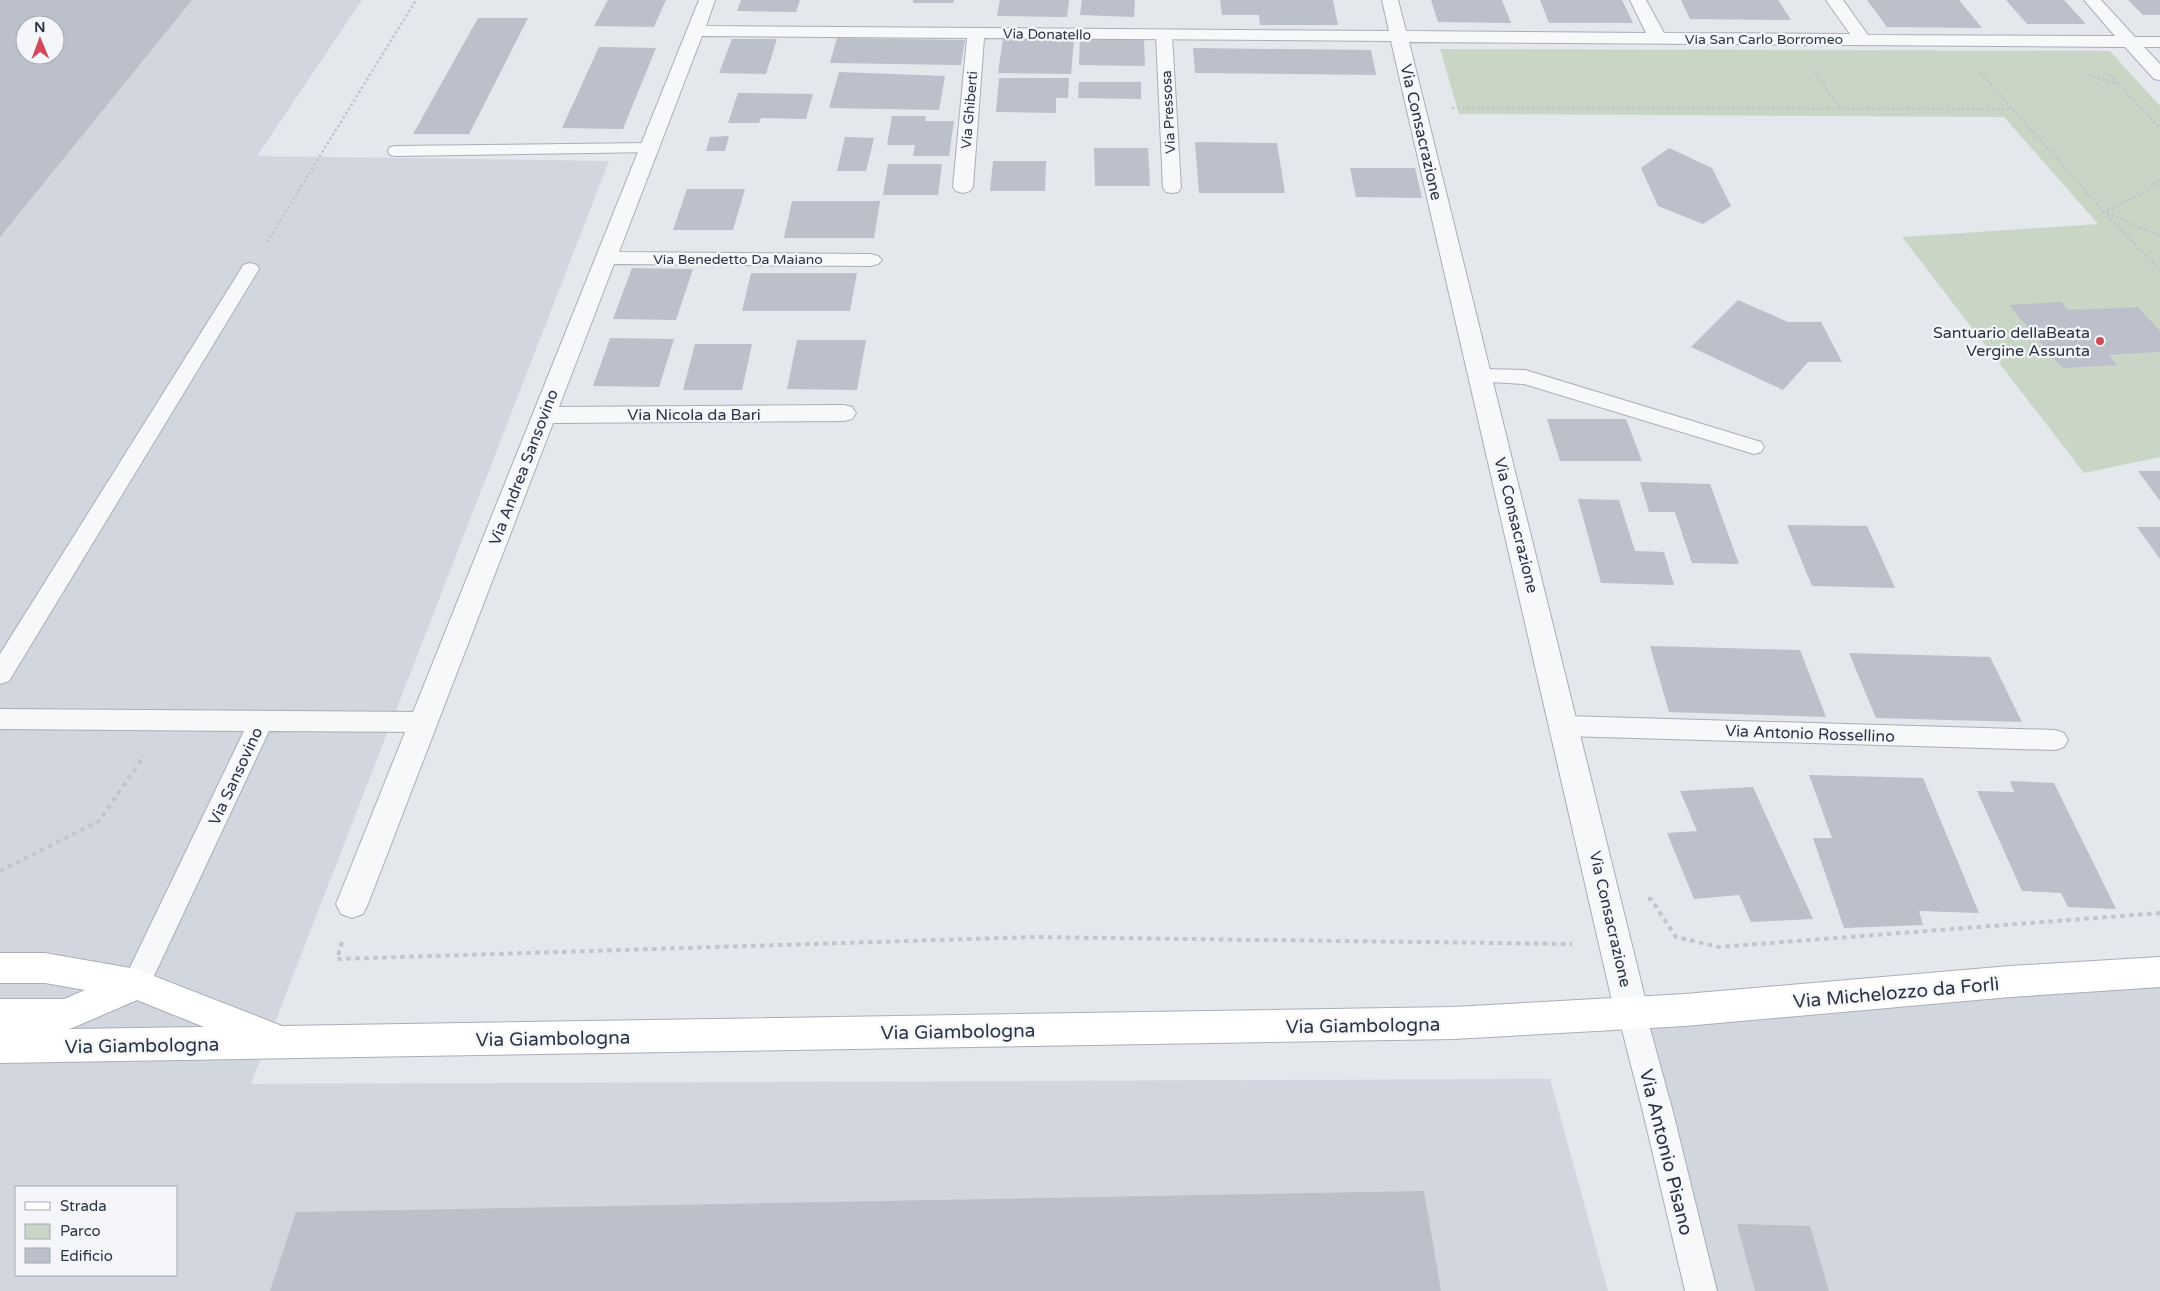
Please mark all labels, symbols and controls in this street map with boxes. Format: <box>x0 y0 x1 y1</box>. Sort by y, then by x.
north arrow <box>15 15 65 65</box>
text: N <box>34 19 46 36</box>
street label: Via Donatello <box>1003 25 1091 44</box>
street label: Via San Carlo Borromeo <box>1685 31 1843 48</box>
street label: Via Consacrazione <box>1396 62 1446 202</box>
street label: Via Ghiberti <box>958 70 981 150</box>
street label: Via Pressosa <box>1158 70 1179 154</box>
street label: Via Benedetto Da Maiano <box>653 251 823 268</box>
place label: Santuario dellaBeata Vergine Assunta <box>1933 323 2090 361</box>
marker: Santuario dellaBeata Vergine Assunta <box>2094 335 2106 347</box>
street label: Via Andrea Sansovino <box>485 386 563 548</box>
street label: Via Nicola da Bari <box>627 405 761 425</box>
street label: Via Consacrazione <box>1489 455 1543 595</box>
street label: Via Antonio Rossellino <box>1725 721 1895 747</box>
street label: Via Sansovino <box>204 724 267 829</box>
street label: Via Consacrazione <box>1585 849 1635 989</box>
street label: Via Michelozzo da Forlì <box>1792 973 2000 1013</box>
street label: Via Giambologna <box>1286 1014 1441 1038</box>
street label: Via Giambologna <box>881 1020 1036 1044</box>
street label: Via Giambologna <box>476 1027 631 1051</box>
street label: Via Giambologna <box>65 1034 220 1058</box>
street label: Via Antonio Pisano <box>1635 1067 1697 1238</box>
legend <box>15 1186 178 1276</box>
text: Strada <box>60 1197 107 1215</box>
text: Parco <box>60 1222 101 1240</box>
text: Edificio <box>60 1247 113 1265</box>

